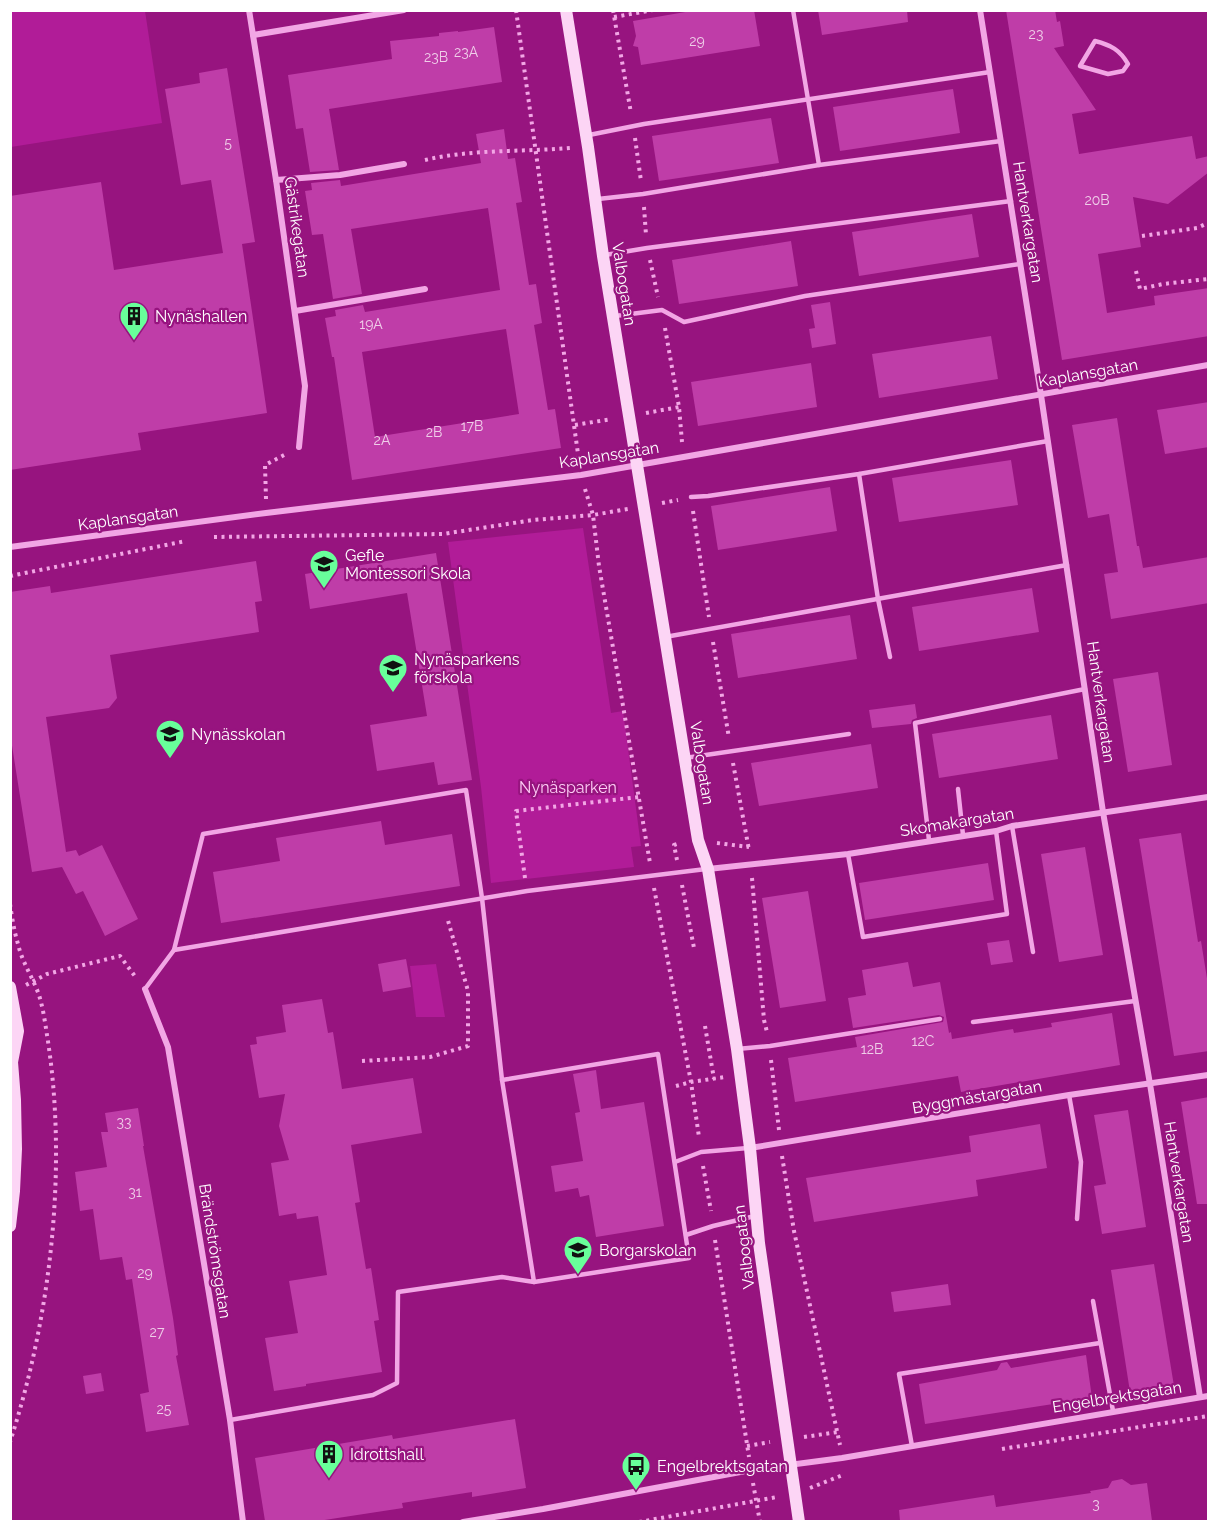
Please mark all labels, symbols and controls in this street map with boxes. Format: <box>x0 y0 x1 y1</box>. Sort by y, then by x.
house number: 23 <box>1029 26 1043 42</box>
house number: 29 <box>689 33 705 49</box>
house number: 23A <box>454 44 479 60</box>
house number: 23B <box>424 49 448 65</box>
house number: 5 <box>224 135 232 151</box>
street label: Hantverkargatan <box>1009 160 1047 284</box>
street label: Gästrikegatan <box>281 175 313 279</box>
house number: 20B <box>1084 192 1110 208</box>
street label: Valbogatan <box>608 241 640 327</box>
building icon: Nynäshallen <box>118 300 150 342</box>
place label: Nynäshallen <box>155 307 247 326</box>
house number: 19A <box>359 316 383 332</box>
street label: Kaplansgatan <box>1037 355 1139 391</box>
house number: 17B <box>461 418 483 434</box>
house number: 2B <box>426 424 442 440</box>
house number: 2A <box>374 432 391 448</box>
street label: Kaplansgatan <box>558 438 660 472</box>
street label: Kaplansgatan <box>77 502 179 534</box>
place label: Gefle Montessori Skola <box>345 546 471 583</box>
school or university icon: Gefle Montessori Skola <box>308 548 340 590</box>
street label: Hantverkargatan <box>1083 640 1119 764</box>
place label: Nynäsparkens förskola <box>414 650 520 687</box>
school or university icon: Nynäsparkens förskola <box>377 652 409 694</box>
school or university icon: Nynässkolan <box>154 718 186 760</box>
street label: Valbogatan <box>686 720 718 806</box>
place label: Nynässkolan <box>191 725 286 744</box>
park label: Nynäsparken <box>519 778 617 797</box>
street label: Skomakargatan <box>899 804 1015 840</box>
house number: 12C <box>912 1033 935 1049</box>
house number: 12B <box>861 1041 883 1057</box>
street label: Byggmästargatan <box>911 1076 1043 1118</box>
house number: 33 <box>117 1114 131 1130</box>
street label: Hantverkargatan <box>1160 1120 1198 1244</box>
street label: Brändströmsgatan <box>195 1182 235 1320</box>
house number: 31 <box>128 1184 142 1200</box>
street label: Valbogatan <box>729 1204 759 1290</box>
school or university icon: Borgarskolan <box>562 1234 594 1276</box>
place label: Borgarskolan <box>599 1241 697 1260</box>
house number: 29 <box>137 1265 153 1281</box>
house number: 27 <box>150 1324 165 1340</box>
street label: Engelbrektsgatan <box>1051 1377 1183 1417</box>
house number: 25 <box>157 1401 172 1417</box>
building icon: Idrottshall <box>313 1438 345 1480</box>
place label: Idrottshall <box>350 1445 424 1464</box>
bus stop icon: Engelbrektsgatan <box>620 1450 652 1492</box>
place label: Engelbrektsgatan <box>657 1457 788 1476</box>
house number: 3 <box>1092 1496 1100 1512</box>

